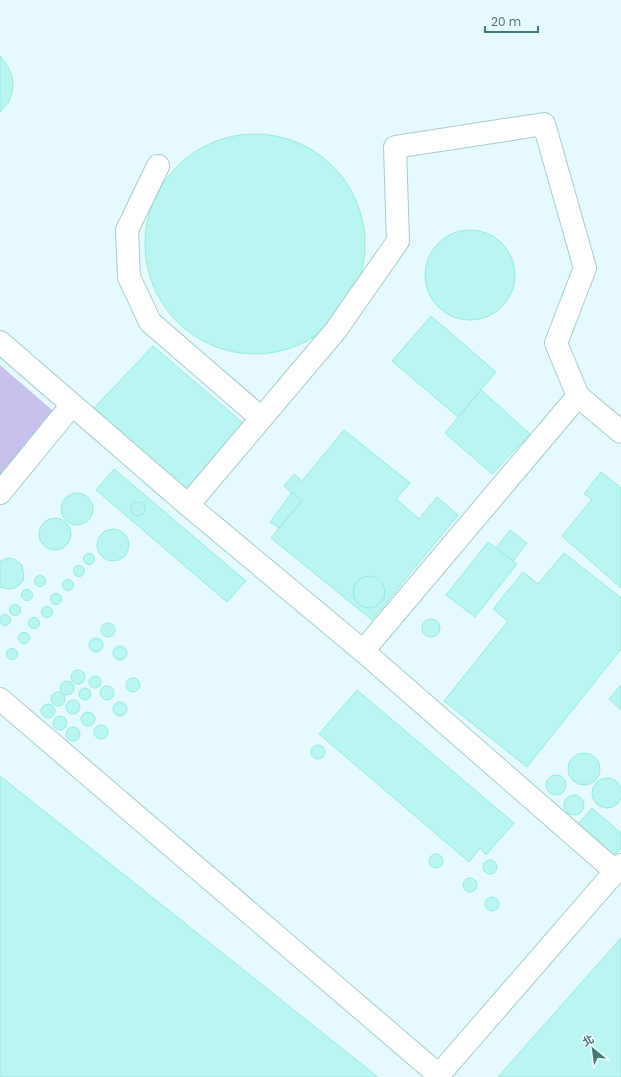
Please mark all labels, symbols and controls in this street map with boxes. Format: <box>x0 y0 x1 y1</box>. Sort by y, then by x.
scale bar <box>485 8 538 34</box>
text: 20 m <box>491 13 521 30</box>
north arrow <box>573 1029 613 1069</box>
text: 北 <box>579 1031 597 1050</box>

